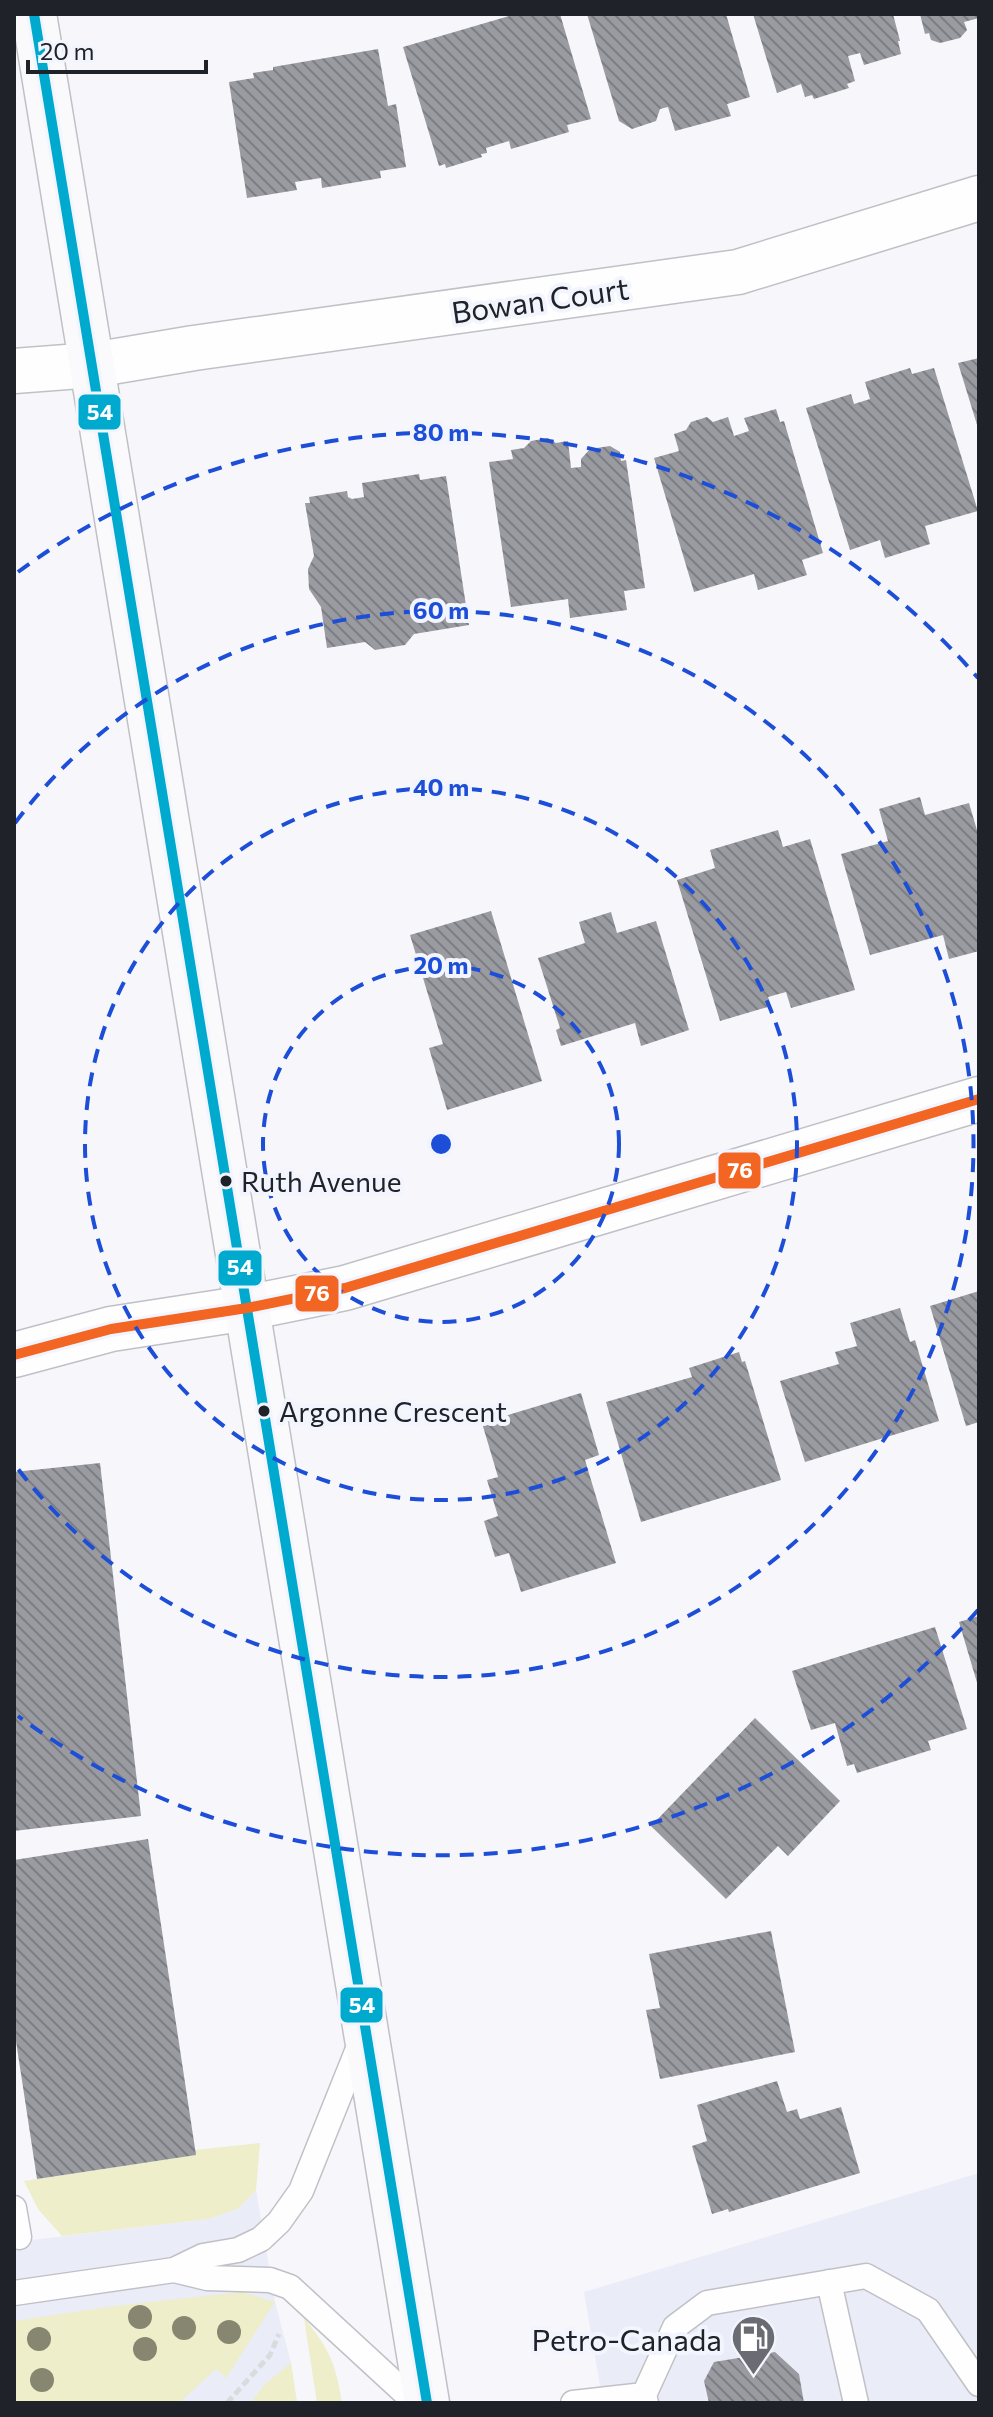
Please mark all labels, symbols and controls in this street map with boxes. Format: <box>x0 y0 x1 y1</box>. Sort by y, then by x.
scale bar <box>28 24 206 74</box>
text: 20 m <box>40 36 94 65</box>
street label: Bowan Court <box>449 268 631 330</box>
line badge: 54 <box>77 393 122 431</box>
text: 54 <box>87 398 113 425</box>
text: 80 m <box>413 417 469 446</box>
text: 60 m <box>413 595 469 624</box>
text: 40 m <box>413 772 469 801</box>
text: 20 m <box>414 950 468 979</box>
centre of rings <box>427 1130 455 1158</box>
line badge: 76 <box>717 1151 762 1190</box>
text: 76 <box>727 1156 753 1183</box>
place label: Ruth Avenue <box>241 1164 401 1198</box>
marker: Ruth Avenue <box>218 1173 234 1189</box>
line badge: 54 <box>217 1249 263 1287</box>
text: 54 <box>227 1253 253 1280</box>
line badge: 76 <box>294 1274 340 1313</box>
text: 76 <box>304 1279 330 1306</box>
place label: Argonne Crescent <box>279 1394 507 1428</box>
marker: Argonne Crescent <box>256 1403 272 1419</box>
line badge: 54 <box>339 1986 384 2024</box>
text: 54 <box>349 1991 375 2018</box>
fuel station icon: Petro-Canada <box>729 2314 777 2377</box>
place label: Petro-Canada <box>532 2320 722 2357</box>

